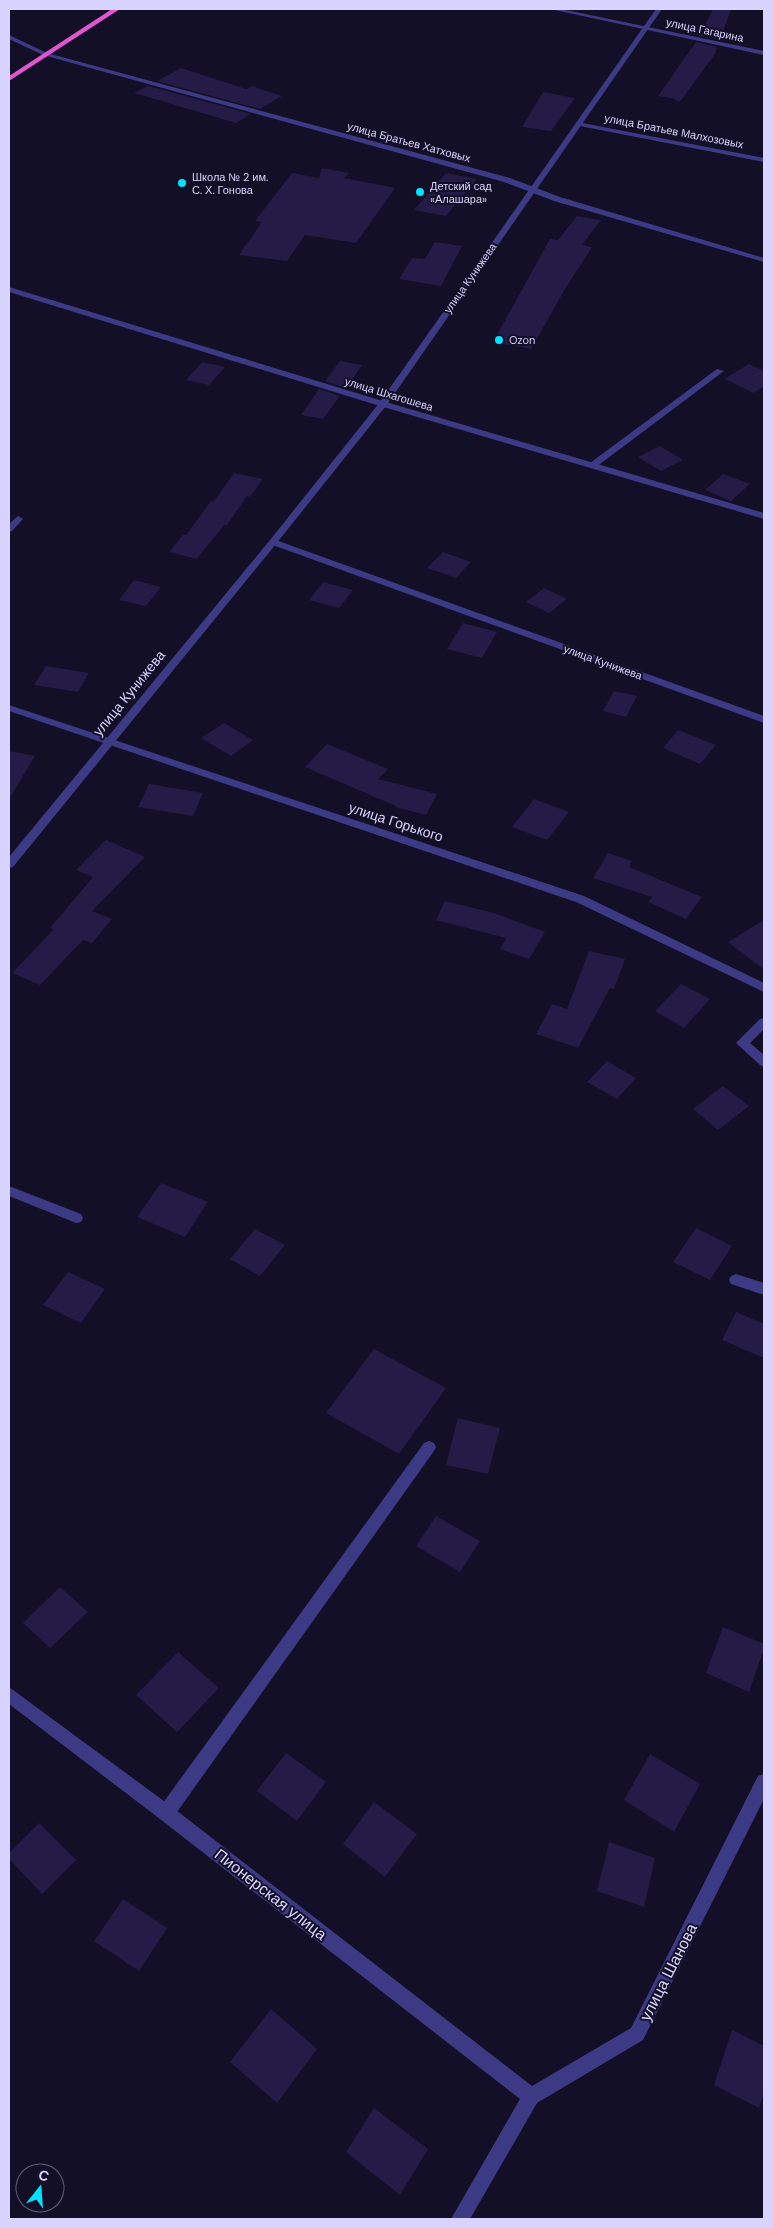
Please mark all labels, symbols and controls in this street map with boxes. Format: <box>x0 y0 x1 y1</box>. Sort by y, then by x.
street label: улица Гагарина <box>665 15 746 45</box>
street label: улица Братьев Малхозовых <box>603 111 745 151</box>
street label: улица Братьев Хатховых <box>346 119 473 165</box>
place label: Школа № 2 им. С. Х. Гонова <box>192 170 268 197</box>
marker: Школа № 2 им. С. Х. Гонова <box>176 177 188 189</box>
place label: Детский сад «Алашара» <box>430 179 492 206</box>
marker: Детский сад «Алашара» <box>414 186 426 198</box>
street label: улица Кунижева <box>441 239 500 316</box>
place label: Ozon <box>509 333 535 347</box>
marker: Ozon <box>493 334 505 346</box>
street label: улица Шхагошева <box>343 374 436 414</box>
street label: улица Кунижева <box>562 641 645 683</box>
street label: улица Кунижева <box>89 646 169 740</box>
street label: улица Горького <box>346 798 446 846</box>
street label: Пионерская улица <box>210 1844 331 1945</box>
street label: улица Шанова <box>635 1920 702 2025</box>
north arrow <box>15 2163 65 2213</box>
text: С <box>36 2165 51 2186</box>

